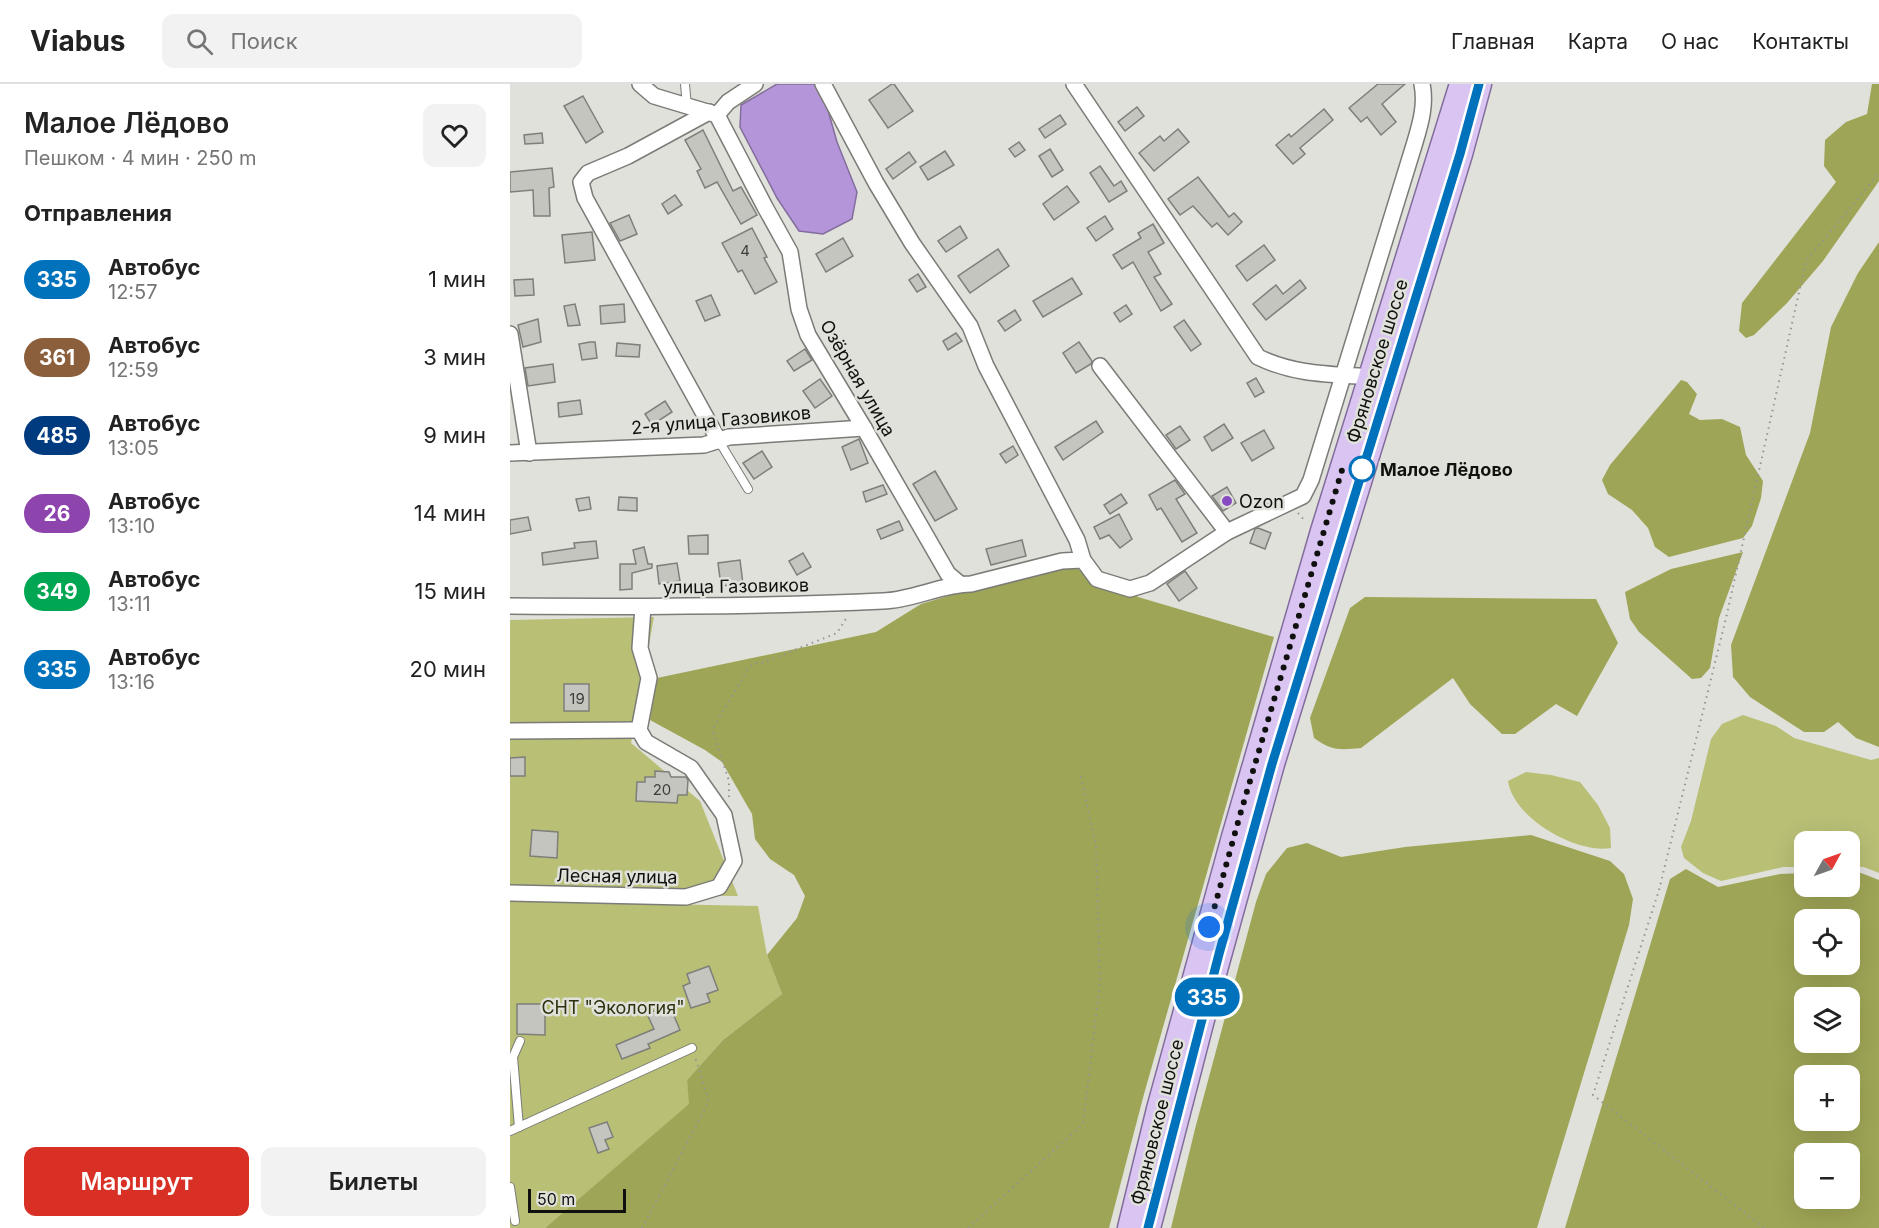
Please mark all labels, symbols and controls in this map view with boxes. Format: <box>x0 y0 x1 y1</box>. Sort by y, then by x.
search box <box>162 14 582 68</box>
text: Viabus <box>30 24 126 58</box>
icon: search <box>183 25 216 58</box>
text: Поиск <box>231 28 298 54</box>
text: Главная <box>1451 29 1535 54</box>
text: Карта <box>1568 29 1628 54</box>
text: О нас <box>1661 29 1719 54</box>
text: Контакты <box>1752 29 1849 54</box>
button: heart <box>423 104 486 167</box>
text: Малое Лёдово <box>24 106 229 140</box>
text: Пешком · 4 мин · 250 m <box>24 146 257 170</box>
text: Отправления <box>24 200 172 226</box>
house number: 4 <box>740 241 750 260</box>
text: Автобус <box>108 254 201 280</box>
text: 1 мин <box>428 266 486 292</box>
text: 335 <box>37 267 77 292</box>
street label: Фряновское шоссе <box>1342 277 1412 445</box>
text: 12:57 <box>108 280 158 304</box>
street label: Озёрная улица <box>816 316 900 440</box>
text: Автобус <box>108 332 201 358</box>
text: 3 мин <box>423 344 486 370</box>
text: 361 <box>39 345 75 370</box>
text: 12:59 <box>108 358 159 382</box>
street label: 2-я улица Газовиков <box>630 402 812 438</box>
text: Автобус <box>108 410 201 436</box>
text: 9 мин <box>423 422 486 448</box>
text: 485 <box>36 423 78 448</box>
text: 13:05 <box>108 436 159 460</box>
marker: Малое Лёдово <box>1349 456 1375 482</box>
place label: Малое Лёдово <box>1380 459 1513 480</box>
text: Автобус <box>108 488 201 514</box>
place label: Ozon <box>1239 491 1284 512</box>
marker: Ozon <box>1220 494 1234 508</box>
text: 14 мин <box>414 500 486 526</box>
text: 26 <box>44 501 70 526</box>
text: 13:10 <box>108 514 155 538</box>
text: Автобус <box>108 566 201 592</box>
street label: улица Газовиков <box>663 574 809 598</box>
text: 15 мин <box>415 578 486 604</box>
text: 349 <box>36 579 78 604</box>
text: 13:11 <box>108 592 151 616</box>
text: Автобус <box>108 644 201 670</box>
text: 20 мин <box>410 656 486 682</box>
text: 335 <box>37 657 77 682</box>
text: 13:16 <box>108 670 155 694</box>
house number: 19 <box>569 689 585 708</box>
house number: 20 <box>653 780 671 799</box>
north arrow <box>1794 831 1860 897</box>
map controls <box>1794 831 1860 1209</box>
street label: Лесная улица <box>556 864 678 888</box>
button: locate <box>1794 909 1860 975</box>
your location <box>1194 912 1224 942</box>
line badge: 335 <box>1172 978 1242 1016</box>
text: 335 <box>1187 985 1227 1010</box>
button: layers <box>1794 987 1860 1053</box>
park label: СНТ "Экология" <box>541 997 685 1018</box>
street label: Фряновское шоссе <box>1126 1037 1188 1207</box>
button: + <box>1794 1065 1860 1131</box>
button: − <box>1794 1143 1860 1209</box>
button: Маршрут <box>24 1147 249 1216</box>
button: Билеты <box>261 1147 486 1216</box>
scale bar <box>528 1186 626 1214</box>
text: 50 m <box>537 1189 575 1209</box>

